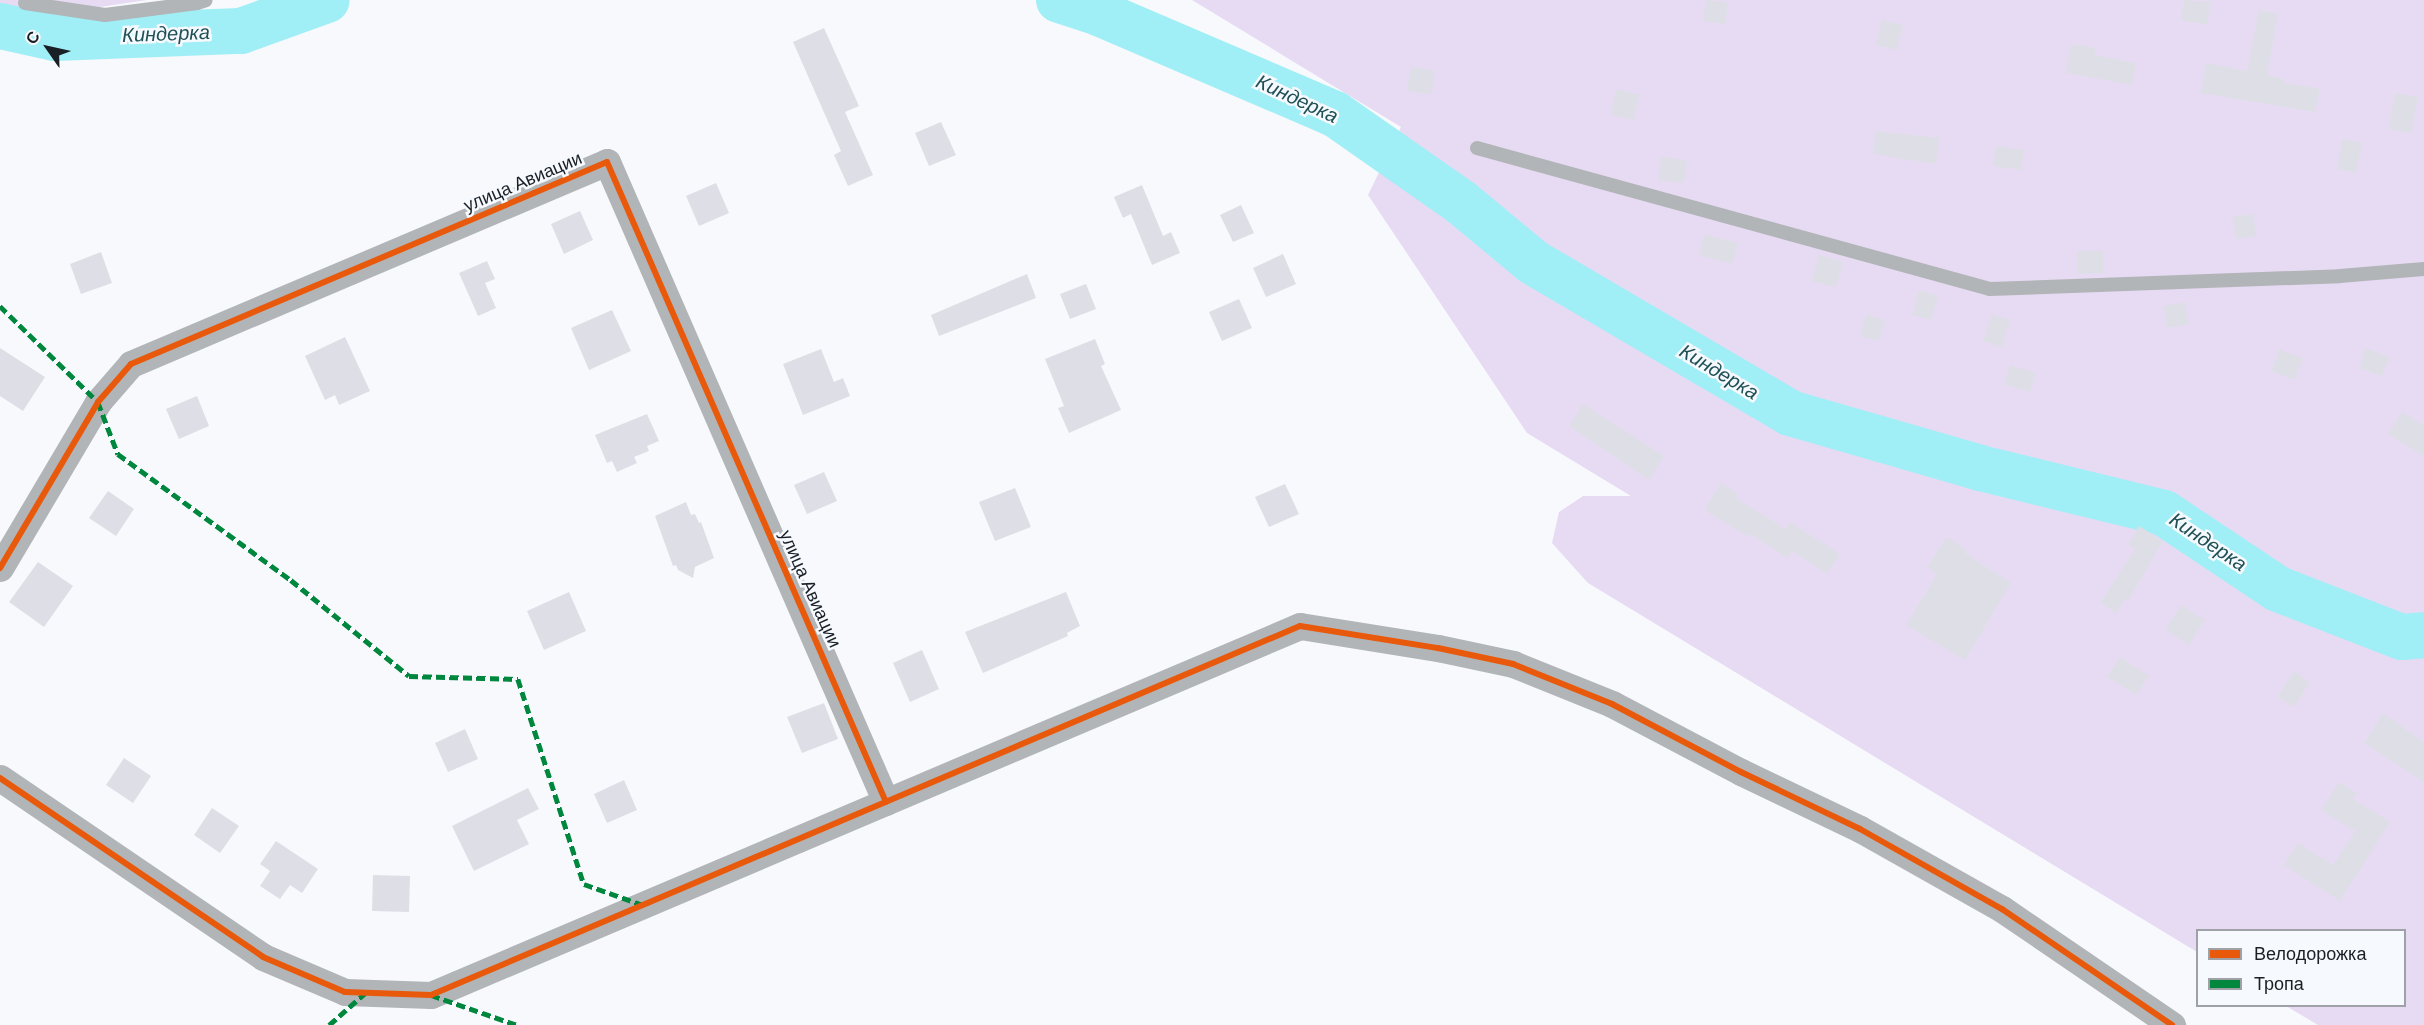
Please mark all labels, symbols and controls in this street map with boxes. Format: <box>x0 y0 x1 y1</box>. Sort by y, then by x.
north arrow <box>18 18 78 78</box>
water label: Киндерка <box>122 20 210 48</box>
text: С <box>21 27 45 48</box>
water label: Киндерка <box>1252 70 1342 128</box>
street label: улица Авиации <box>461 147 585 217</box>
water label: Киндерка <box>1675 339 1763 405</box>
water label: Киндерка <box>2165 508 2251 576</box>
street label: улица Авиации <box>774 527 846 651</box>
legend <box>2196 929 2406 1007</box>
text: Велодорожка <box>2254 942 2366 966</box>
text: Тропа <box>2254 972 2304 996</box>

